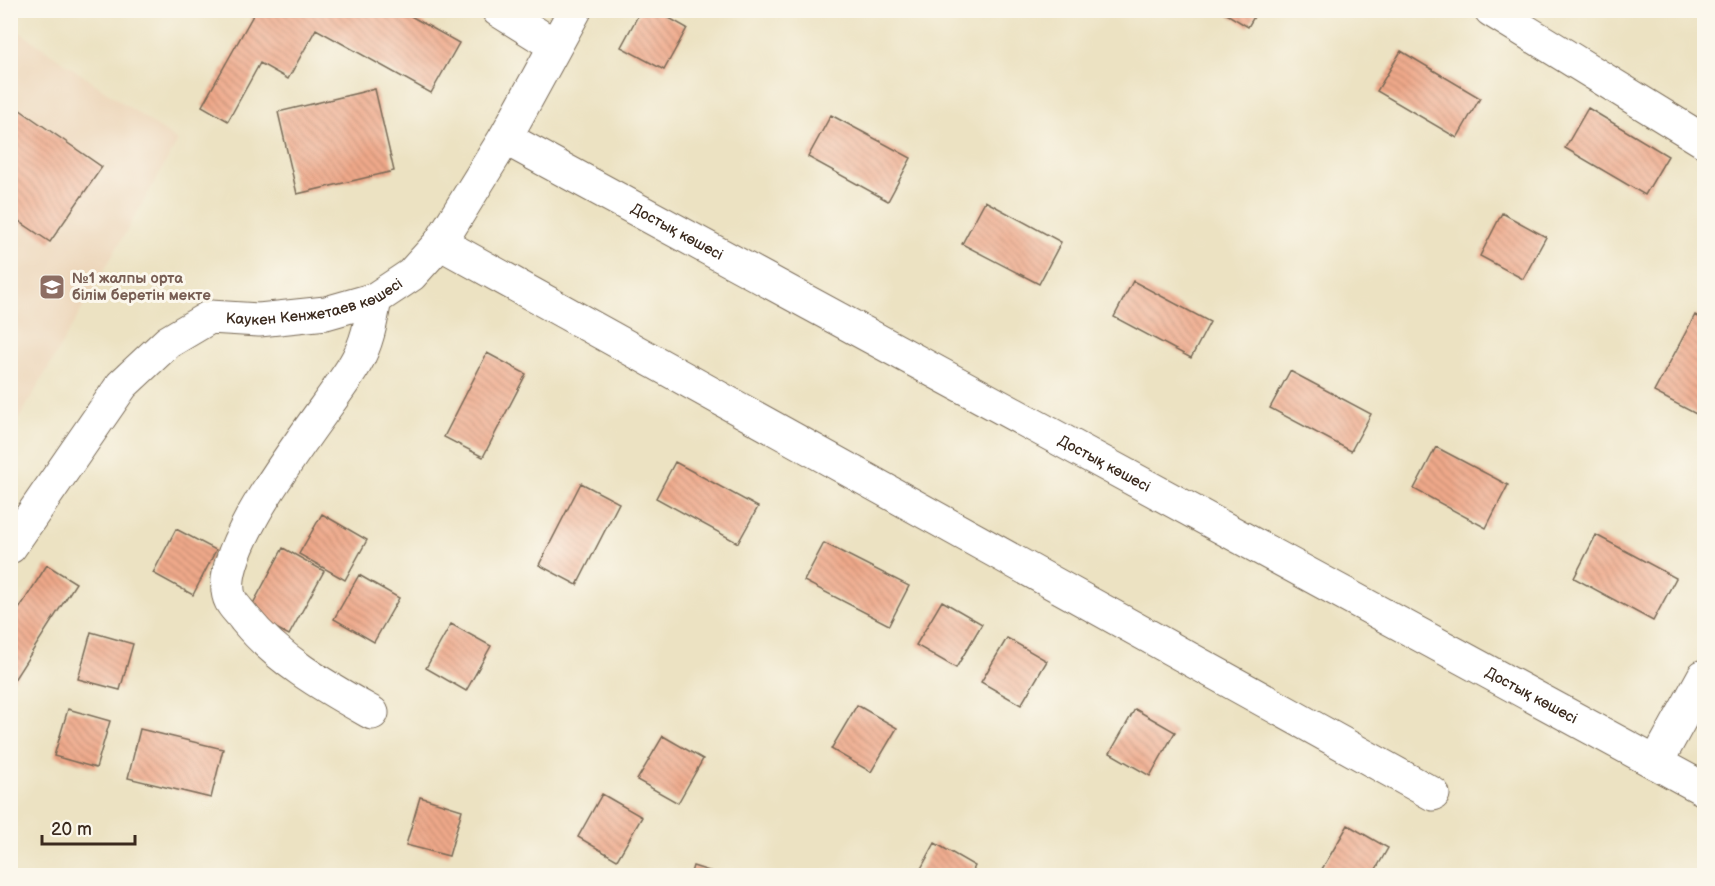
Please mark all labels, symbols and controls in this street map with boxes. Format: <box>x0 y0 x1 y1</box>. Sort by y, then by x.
street label: Достық көшесі <box>628 199 726 265</box>
place label: №1 жалпы орта білім беретін мекте <box>72 269 211 305</box>
school or university icon: №1 жалпы орта білім беретін мекте <box>37 272 67 302</box>
street label: Каукен Кенжетаев көшесі <box>225 274 406 330</box>
street label: Достық көшесі <box>1055 431 1154 497</box>
street label: Достық көшесі <box>1482 663 1581 729</box>
scale bar <box>42 808 135 846</box>
text: 20 m <box>51 819 92 840</box>

